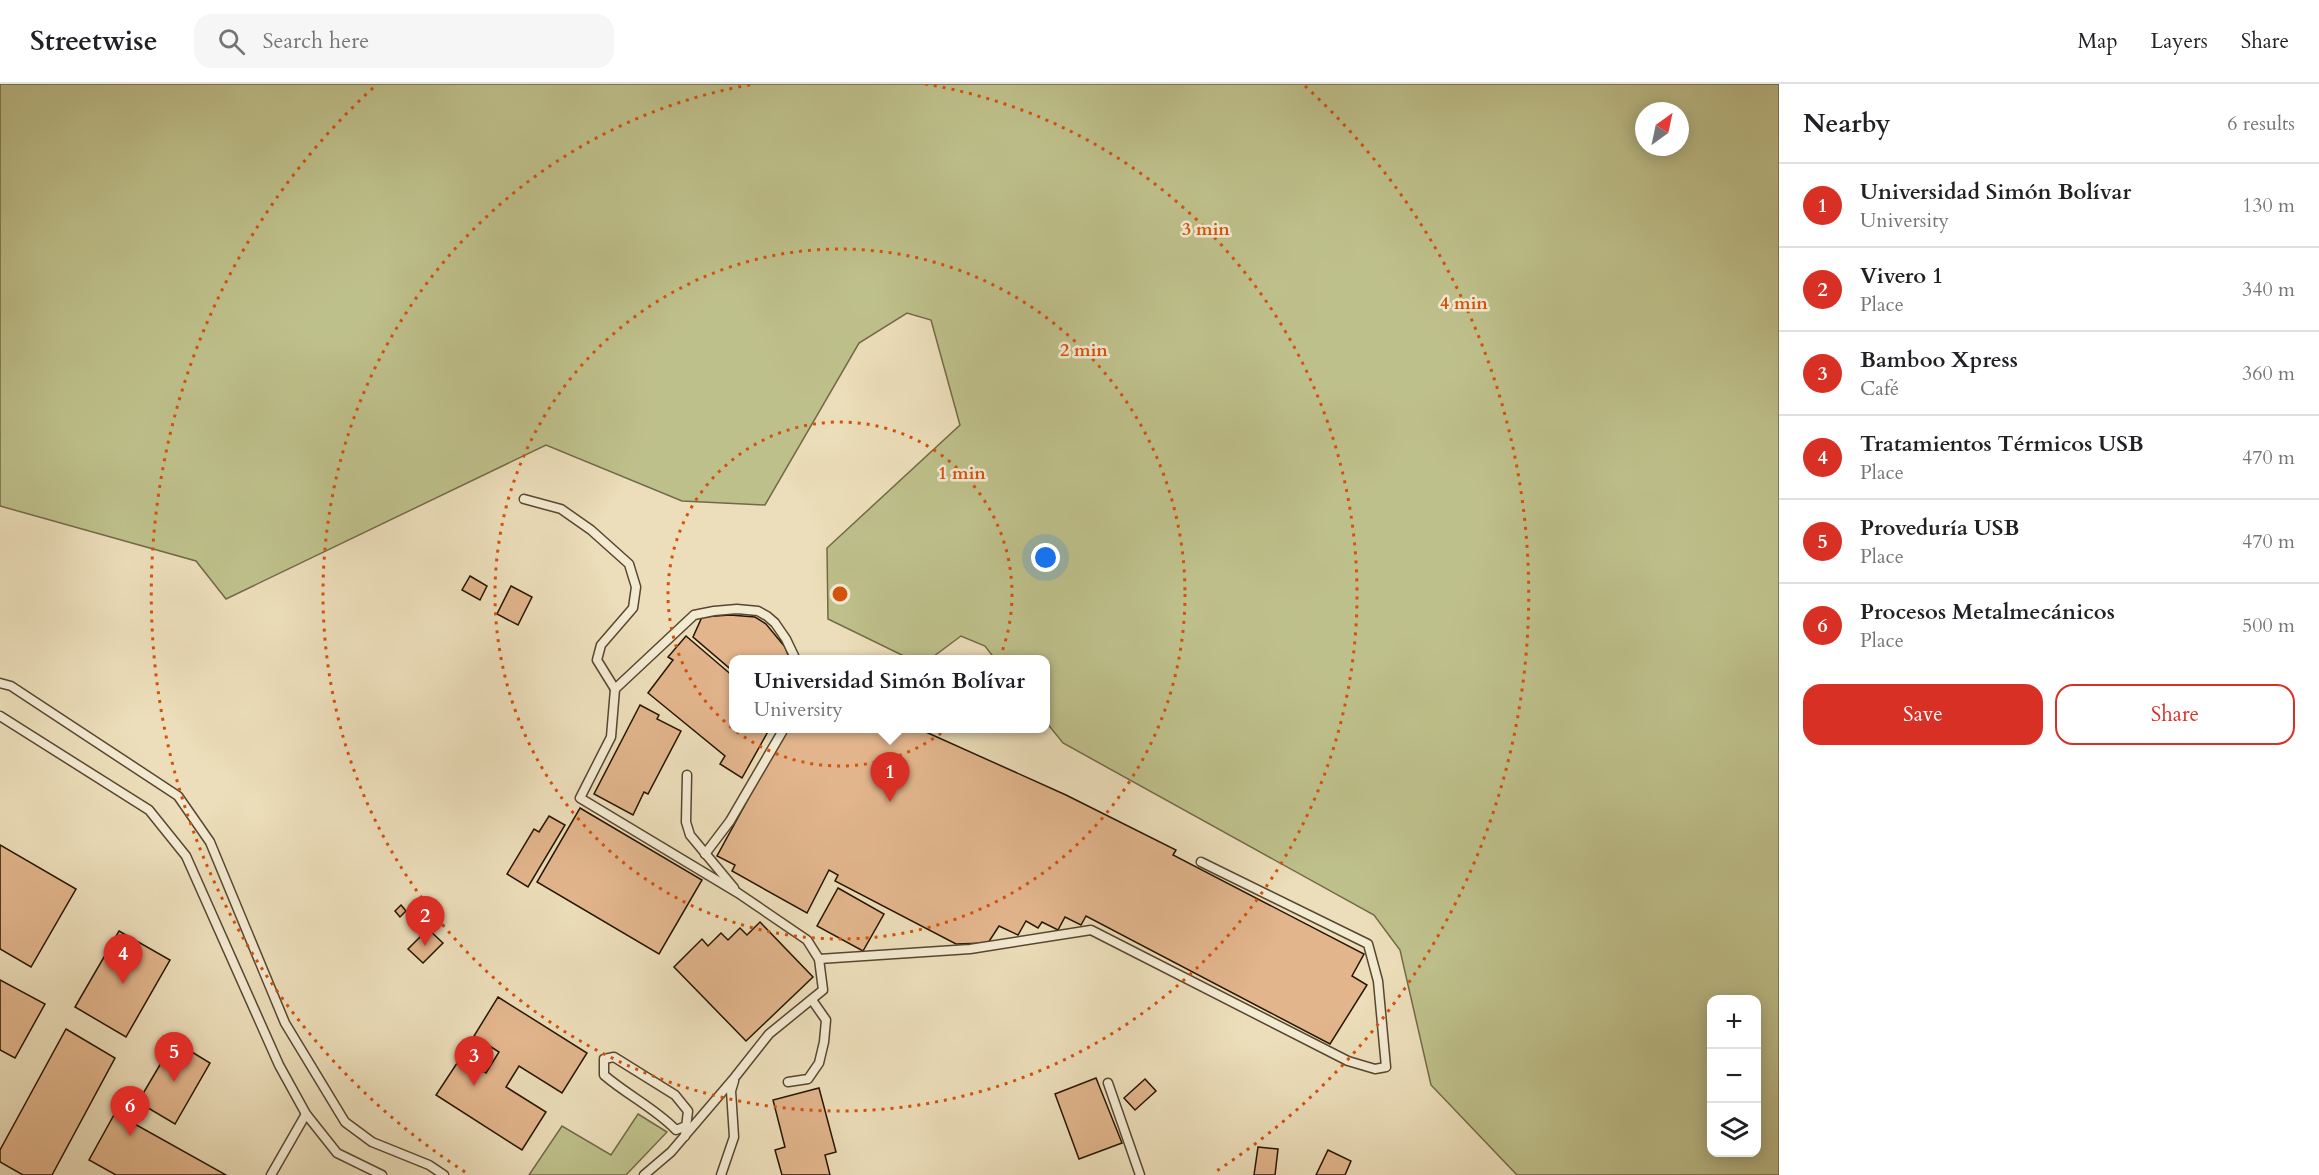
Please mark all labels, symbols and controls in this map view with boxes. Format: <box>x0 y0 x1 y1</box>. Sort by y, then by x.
search box <box>194 14 614 68</box>
text: Streetwise <box>30 22 158 60</box>
icon: search <box>215 25 248 58</box>
text: Search here <box>263 26 369 56</box>
text: Map <box>2078 27 2118 56</box>
text: Layers <box>2151 27 2208 56</box>
text: Share <box>2241 27 2289 56</box>
north arrow <box>1635 102 1689 156</box>
text: Nearby <box>1803 106 1891 141</box>
text: 6 results <box>2227 110 2295 137</box>
text: Universidad Simón Bolívar <box>1860 177 2131 207</box>
text: 1 <box>1817 192 1828 219</box>
text: 130 m <box>2242 192 2295 219</box>
text: University <box>1860 207 1949 234</box>
text: 3 min <box>1182 217 1230 242</box>
text: Vivero 1 <box>1860 261 1943 291</box>
text: 2 <box>1817 276 1828 303</box>
text: 340 m <box>2242 276 2295 303</box>
text: 4 min <box>1440 291 1488 316</box>
text: Place <box>1860 291 1904 318</box>
text: 2 min <box>1060 338 1108 363</box>
text: Bamboo Xpress <box>1860 345 2018 375</box>
text: 3 <box>1817 360 1828 387</box>
text: 360 m <box>2242 360 2295 387</box>
text: Café <box>1860 375 1899 402</box>
text: Tratamientos Térmicos USB <box>1860 429 2144 459</box>
text: 4 <box>1817 444 1828 471</box>
text: 470 m <box>2242 444 2295 471</box>
text: Place <box>1860 459 1904 486</box>
text: 1 min <box>938 461 986 486</box>
text: Proveduría USB <box>1860 513 2019 543</box>
text: 5 <box>1817 528 1828 555</box>
text: 470 m <box>2242 528 2295 555</box>
your location <box>1031 543 1060 572</box>
text: Place <box>1860 543 1904 570</box>
centre of rings <box>830 584 850 604</box>
text: Procesos Metalmecánicos <box>1860 597 2115 627</box>
text: 6 <box>1817 612 1828 639</box>
text: 500 m <box>2242 612 2295 639</box>
text: Place <box>1860 627 1904 654</box>
popup <box>729 655 1050 733</box>
text: Universidad Simón Bolívar <box>754 666 1025 696</box>
button: Save <box>1803 684 2043 745</box>
button: Share <box>2055 684 2295 745</box>
text: University <box>754 696 843 723</box>
pin: 1 <box>870 752 910 802</box>
pin: 2 <box>406 896 444 946</box>
pin: 4 <box>104 934 142 984</box>
map controls <box>1707 995 1761 1157</box>
button: + <box>1707 995 1761 1049</box>
pin: 5 <box>154 1032 194 1082</box>
pin: 3 <box>454 1036 494 1086</box>
button: − <box>1707 1049 1761 1103</box>
pin: 6 <box>110 1086 150 1136</box>
button: layers <box>1707 1103 1761 1157</box>

